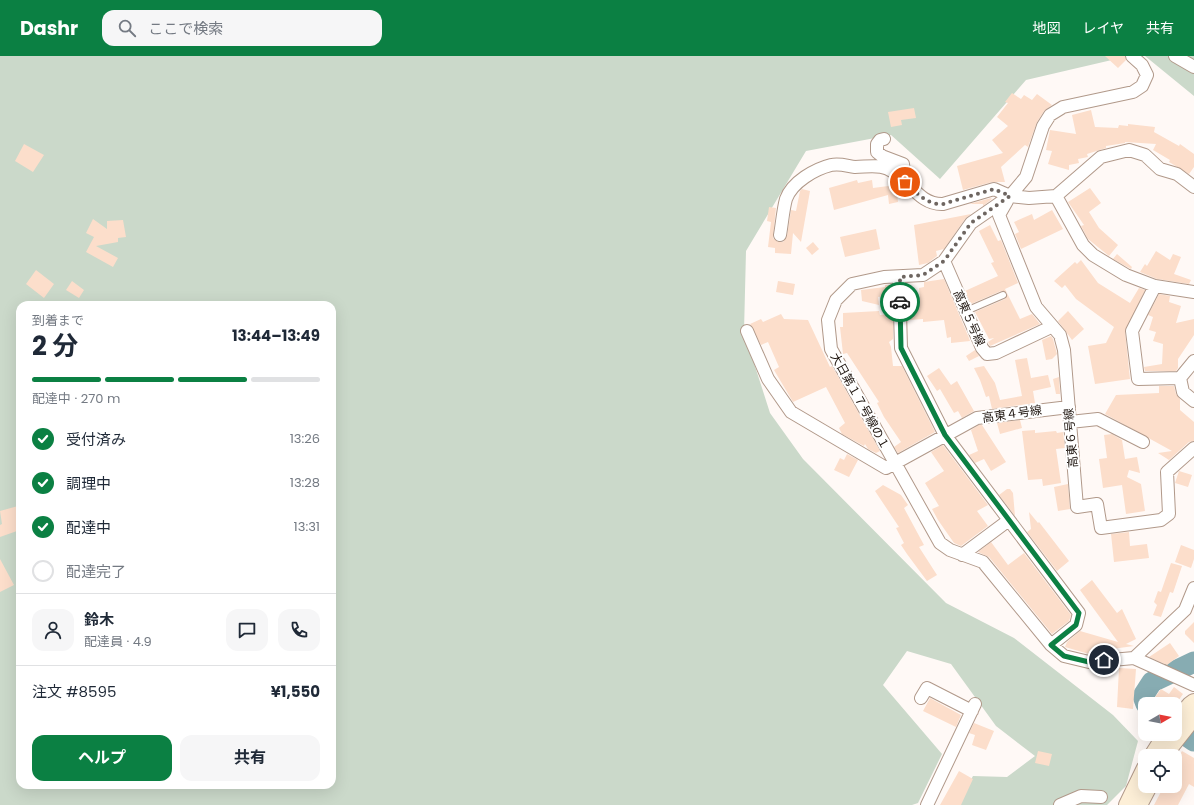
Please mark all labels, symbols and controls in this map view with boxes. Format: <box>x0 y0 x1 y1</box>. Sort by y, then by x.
search box <box>102 10 382 46</box>
text: Dashr <box>20 15 78 42</box>
icon: search <box>116 17 138 39</box>
text: ここで検索 <box>148 18 223 39</box>
text: 地図 <box>1032 18 1060 38</box>
text: レイヤ <box>1082 18 1124 38</box>
text: 共有 <box>1146 18 1174 38</box>
pin <box>888 165 922 199</box>
icon: bag <box>894 171 916 193</box>
courier <box>880 282 920 322</box>
street label: 高東５号線 <box>949 287 989 349</box>
icon: car <box>889 291 911 313</box>
text: 到着まで <box>32 311 84 330</box>
text: 13:44–13:49 <box>232 325 320 346</box>
text: 2 分 <box>32 328 78 364</box>
street label: 大日第１７号線の１ <box>827 349 894 452</box>
text: 配達中 · 270 m <box>32 389 120 408</box>
street label: 高東４号線 <box>981 401 1043 426</box>
street label: 高東６号線 <box>1059 407 1082 469</box>
icon: check <box>32 428 54 450</box>
text: 受付済み <box>66 429 126 450</box>
text: 13:26 <box>290 429 320 448</box>
icon: check <box>32 472 54 494</box>
text: 調理中 <box>66 473 111 494</box>
text: 13:28 <box>290 473 320 492</box>
icon: check <box>32 516 54 538</box>
text: 配達中 <box>66 517 111 538</box>
text: 13:31 <box>294 517 320 536</box>
text: 配達完了 <box>66 561 126 582</box>
button: person <box>32 609 74 651</box>
text: 鈴木 <box>84 609 114 630</box>
button: chat <box>226 609 268 651</box>
button: phone <box>278 609 320 651</box>
text: 配達員 · 4.9 <box>84 632 152 651</box>
pin <box>1087 643 1121 677</box>
icon: home <box>1093 649 1115 671</box>
text: 注文 #8595 <box>32 681 116 702</box>
text: ¥1,550 <box>271 681 320 702</box>
north arrow <box>1138 697 1182 741</box>
map controls <box>1138 697 1182 793</box>
button: ヘルプ <box>32 735 172 781</box>
button: 共有 <box>180 735 320 781</box>
button: locate <box>1138 749 1182 793</box>

